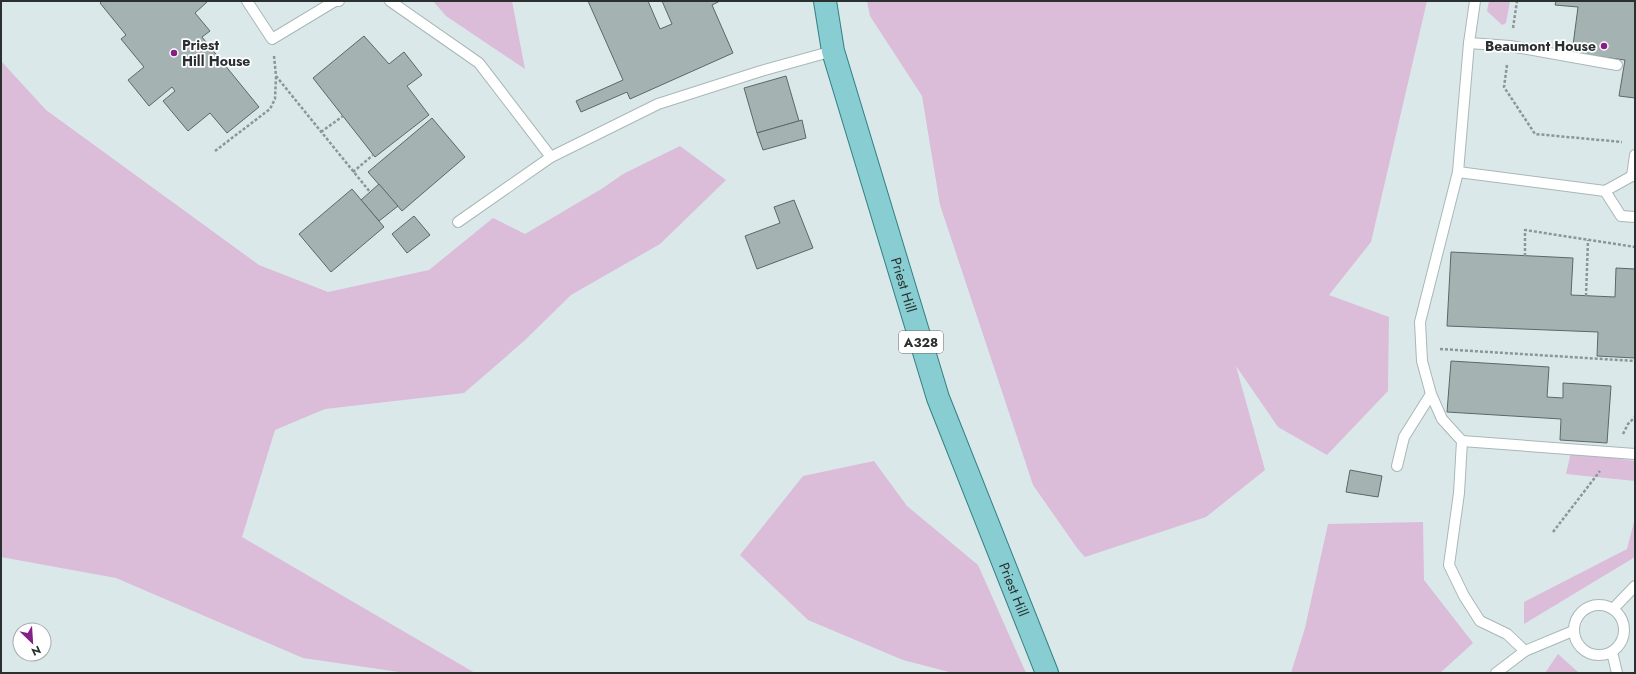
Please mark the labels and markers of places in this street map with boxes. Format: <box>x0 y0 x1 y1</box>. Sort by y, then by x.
place label: Priest Hill House <box>182 35 250 71</box>
place label: Beaumont House <box>1485 36 1596 56</box>
marker: Beaumont House <box>1599 41 1609 51</box>
marker: Priest Hill House <box>169 48 179 58</box>

